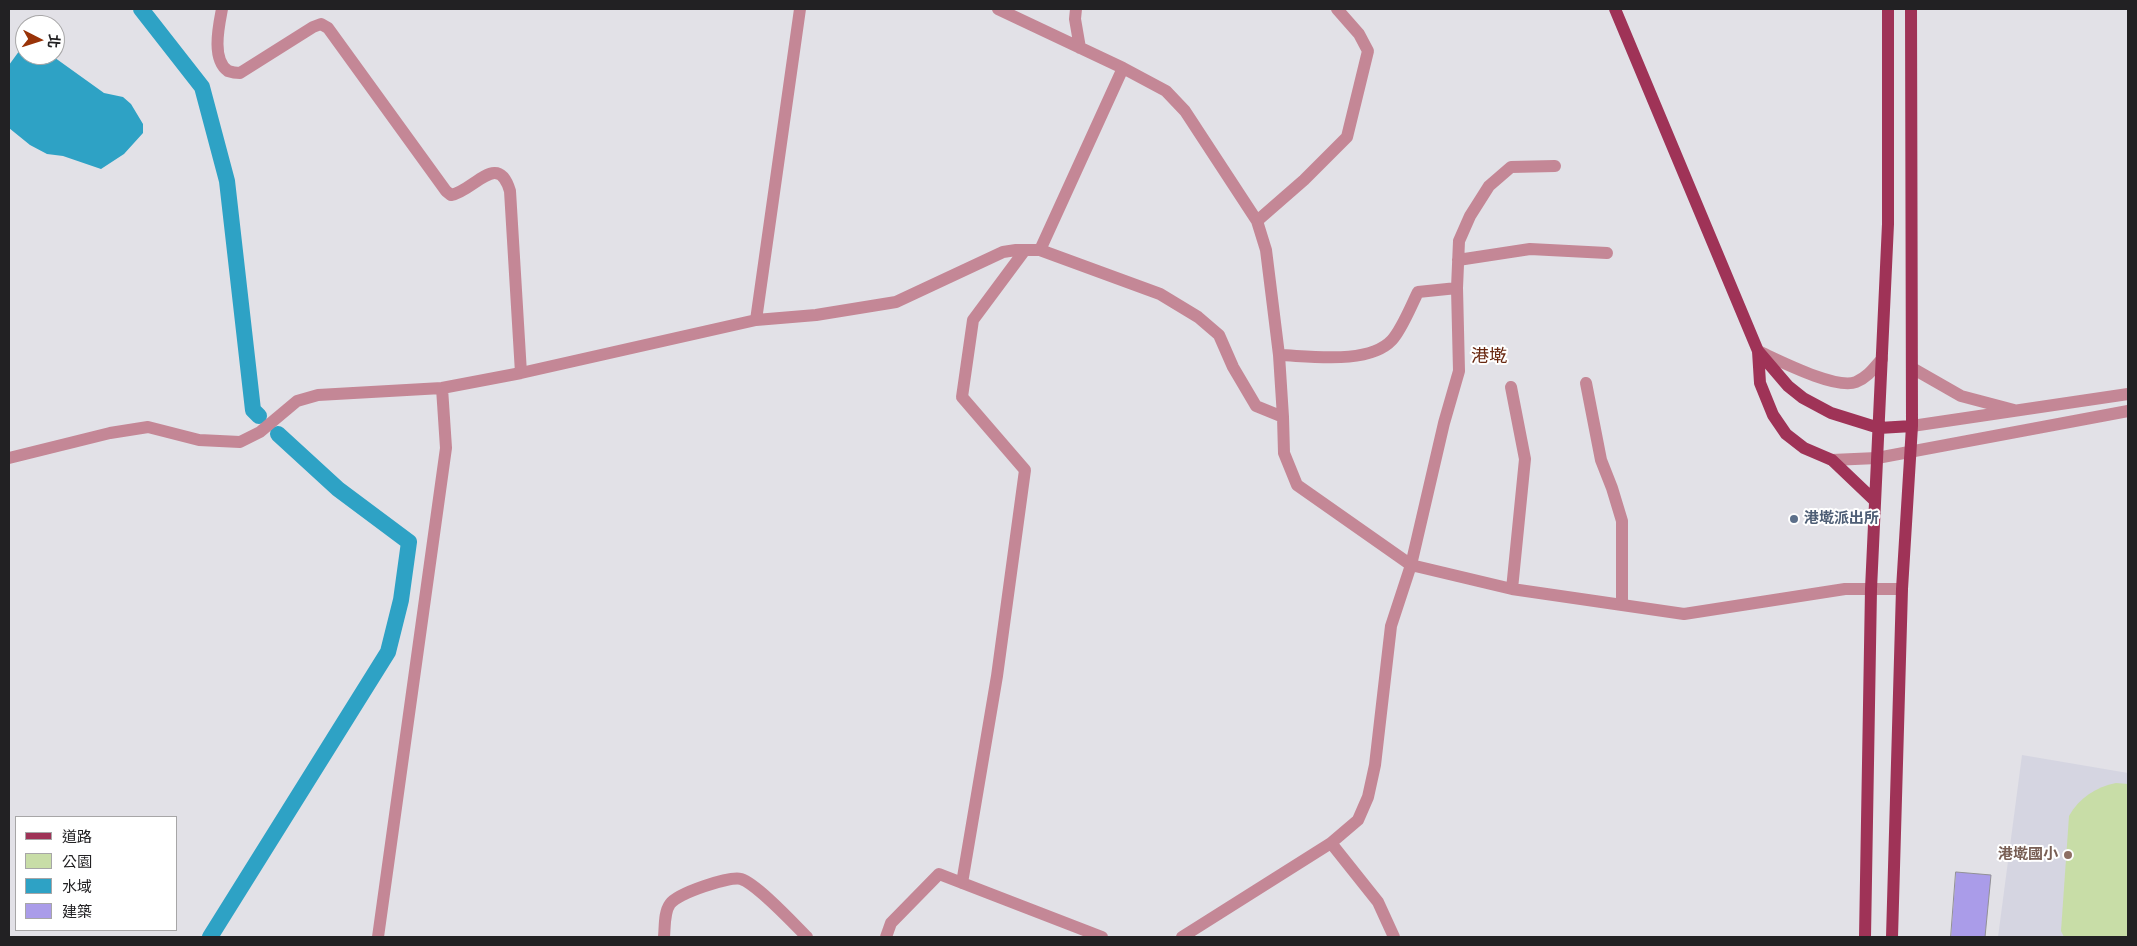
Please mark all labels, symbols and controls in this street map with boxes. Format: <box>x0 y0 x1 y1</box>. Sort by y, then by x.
north arrow <box>15 15 65 65</box>
text: 北 <box>44 33 65 49</box>
district label: 港墘 <box>1471 346 1507 368</box>
place label: 港墘派出所 <box>1804 510 1879 528</box>
marker: 港墘派出所 <box>1788 513 1800 525</box>
legend <box>15 816 178 931</box>
text: 道路 <box>62 826 92 846</box>
place label: 港墘國小 <box>1998 846 2058 864</box>
marker: 港墘國小 <box>2062 849 2074 861</box>
text: 公園 <box>62 851 92 871</box>
text: 水域 <box>62 876 92 896</box>
text: 建築 <box>62 901 92 921</box>

